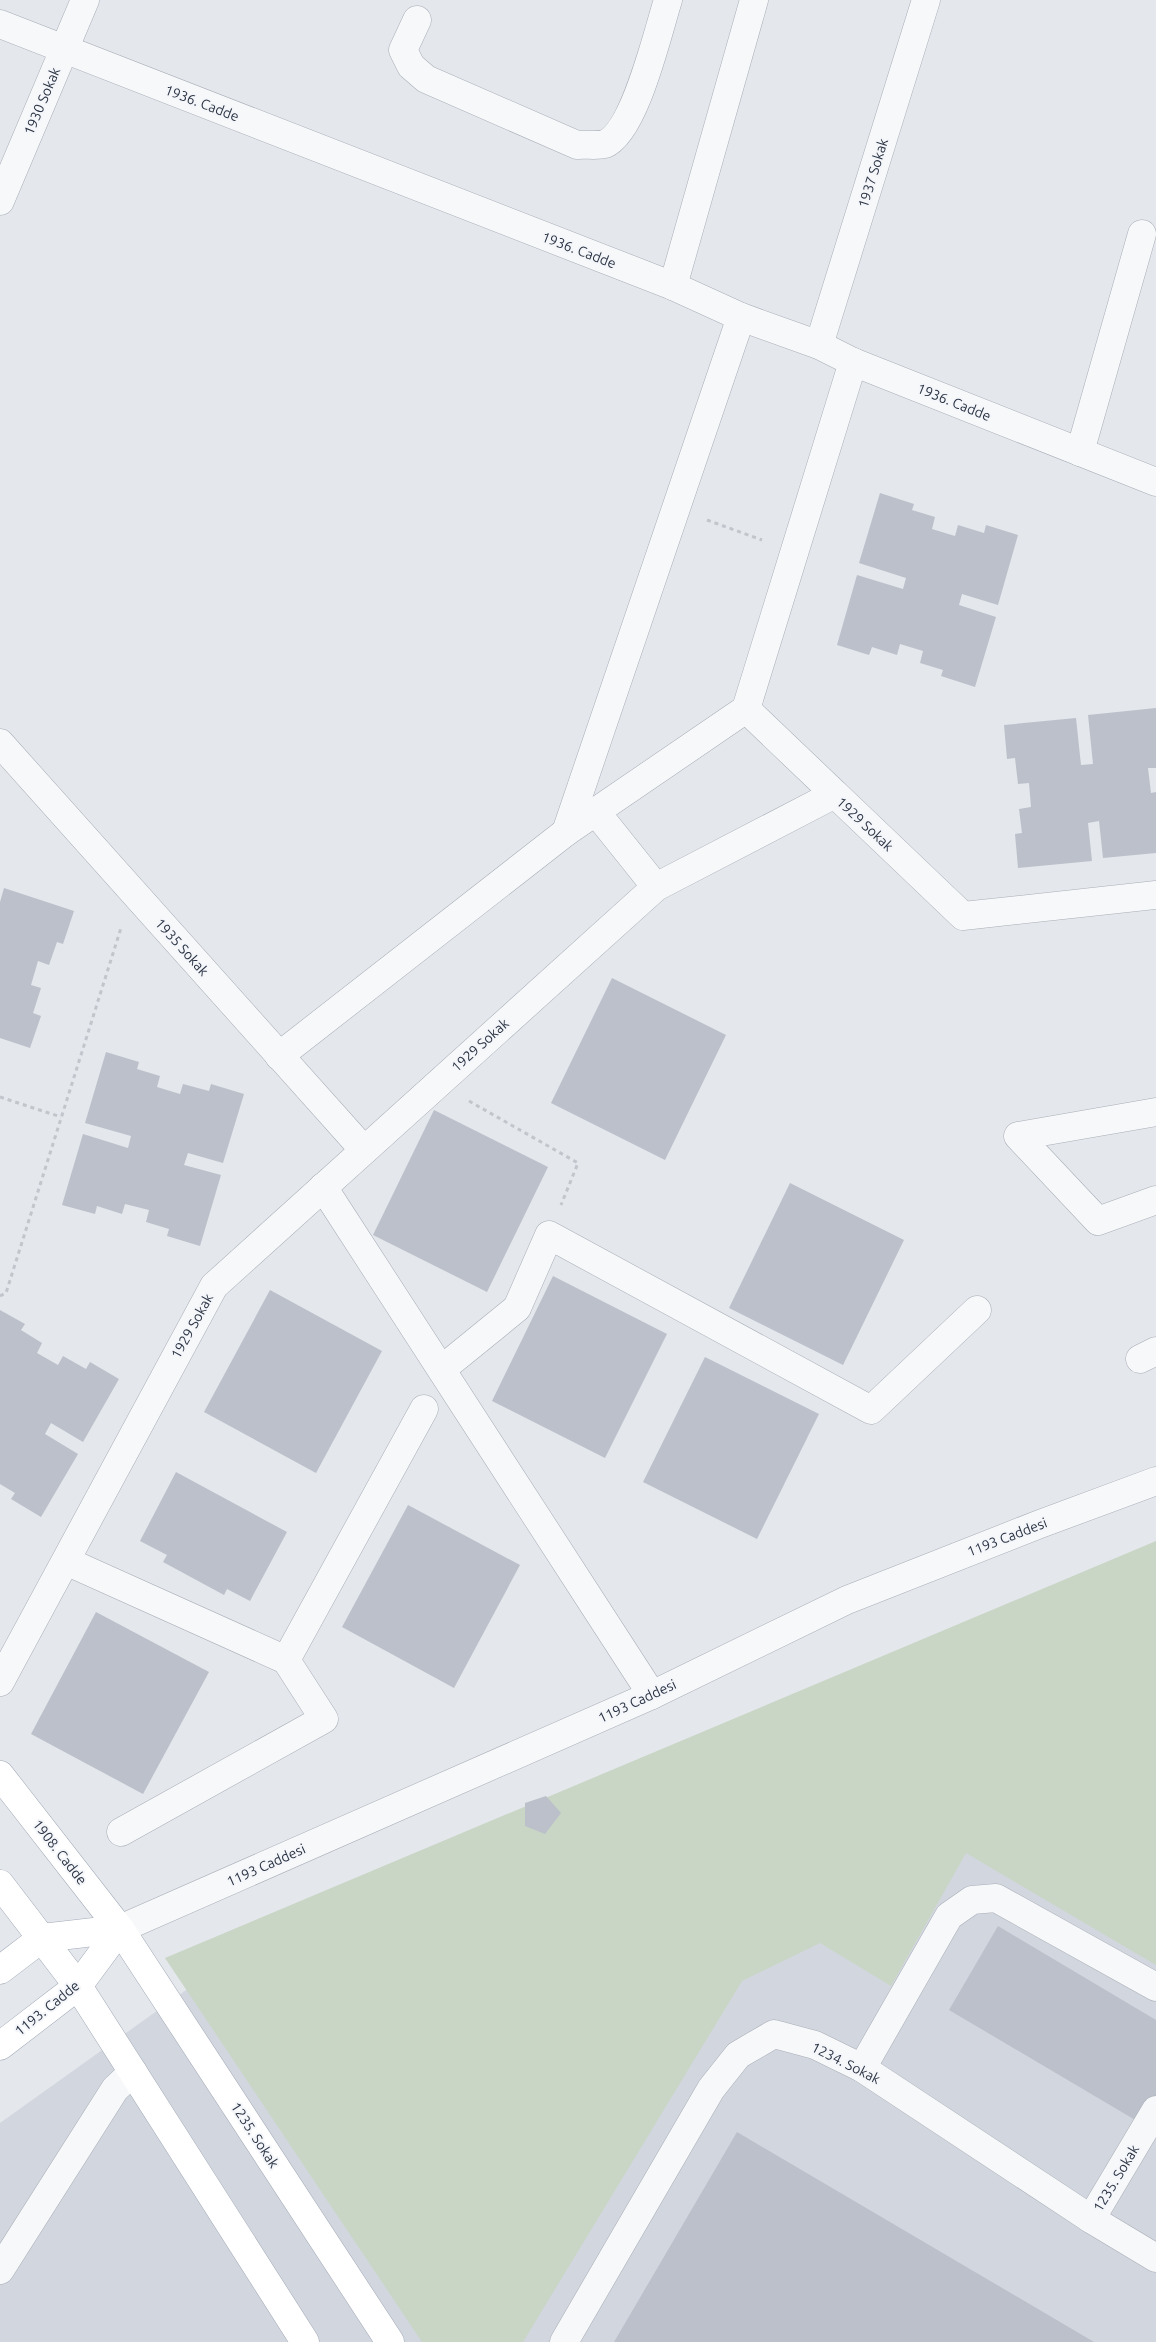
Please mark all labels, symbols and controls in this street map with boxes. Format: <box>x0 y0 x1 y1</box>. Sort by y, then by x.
street label: 1930 Sokak <box>21 65 63 137</box>
street label: 1936. Cadde <box>163 82 241 124</box>
street label: 1937 Sokak <box>855 136 891 210</box>
street label: 1936. Cadde <box>540 229 618 271</box>
street label: 1936. Cadde <box>915 380 993 424</box>
street label: 1929 Sokak <box>833 794 897 854</box>
street label: 1935 Sokak <box>152 915 212 979</box>
street label: 1929 Sokak <box>448 1015 512 1075</box>
street label: 1929 Sokak <box>168 1291 216 1361</box>
street label: 1193 Caddesi <box>965 1514 1049 1560</box>
street label: 1193 Caddesi <box>595 1676 679 1726</box>
street label: 1908. Cadde <box>30 1816 90 1888</box>
street label: 1193 Caddesi <box>224 1841 308 1889</box>
street label: 1193. Cadde <box>12 1977 82 2039</box>
street label: 1234. Sokak <box>809 2039 883 2087</box>
street label: 1235. Sokak <box>228 2099 282 2171</box>
street label: 1235. Sokak <box>1090 2142 1142 2214</box>

